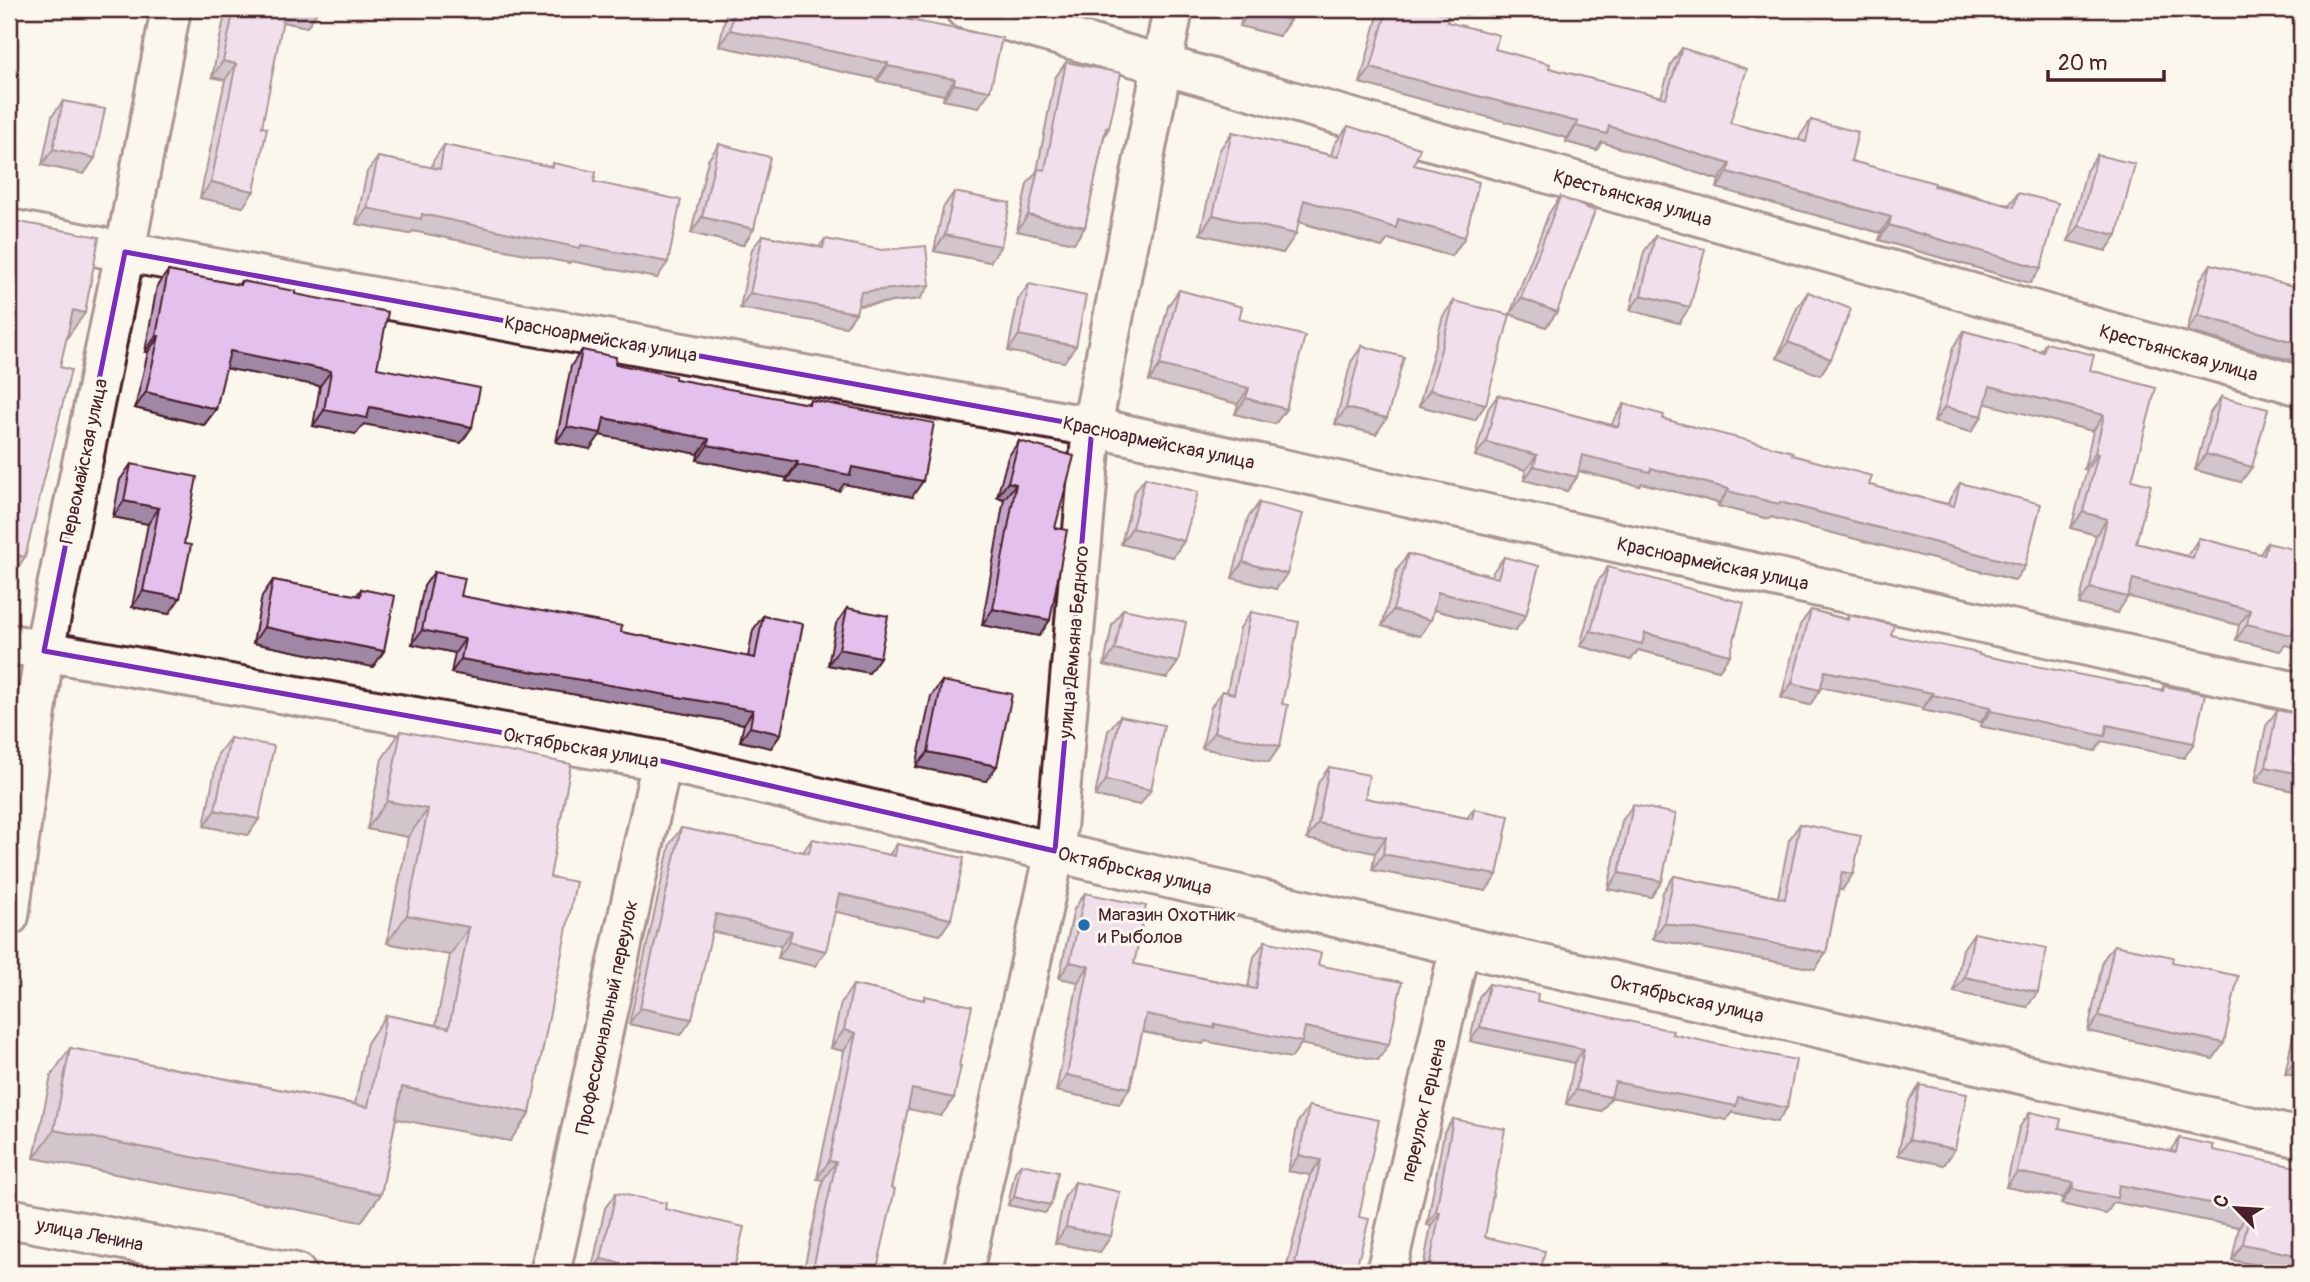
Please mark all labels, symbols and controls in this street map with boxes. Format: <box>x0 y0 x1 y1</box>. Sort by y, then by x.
scale bar <box>2048 38 2163 82</box>
text: 20 m <box>2058 50 2107 77</box>
street label: Крестьянская улица <box>1551 164 1715 232</box>
street label: Красноармейская улица <box>502 310 699 368</box>
street label: Крестьянская улица <box>2097 319 2261 387</box>
street label: Первомайская улица <box>55 376 113 546</box>
street label: Красноармейская улица <box>1061 411 1257 475</box>
street label: Красноармейская улица <box>1615 532 1811 596</box>
street label: улица Демьяна Бедного <box>1054 545 1094 740</box>
street label: Октябрьская улица <box>501 722 661 774</box>
street label: Октябрьская улица <box>1055 842 1214 900</box>
street label: Профессиональный переулок <box>570 898 644 1136</box>
place label: Магазин Охотник и Рыболов <box>1098 903 1236 949</box>
marker: Магазин Охотник и Рыболов <box>1076 917 1092 933</box>
street label: Октябрьская улица <box>1607 970 1766 1028</box>
street label: переулок Герцена <box>1396 1036 1452 1184</box>
north arrow <box>2202 1174 2272 1244</box>
text: С <box>2208 1191 2235 1212</box>
street label: улица Ленина <box>33 1213 145 1257</box>

